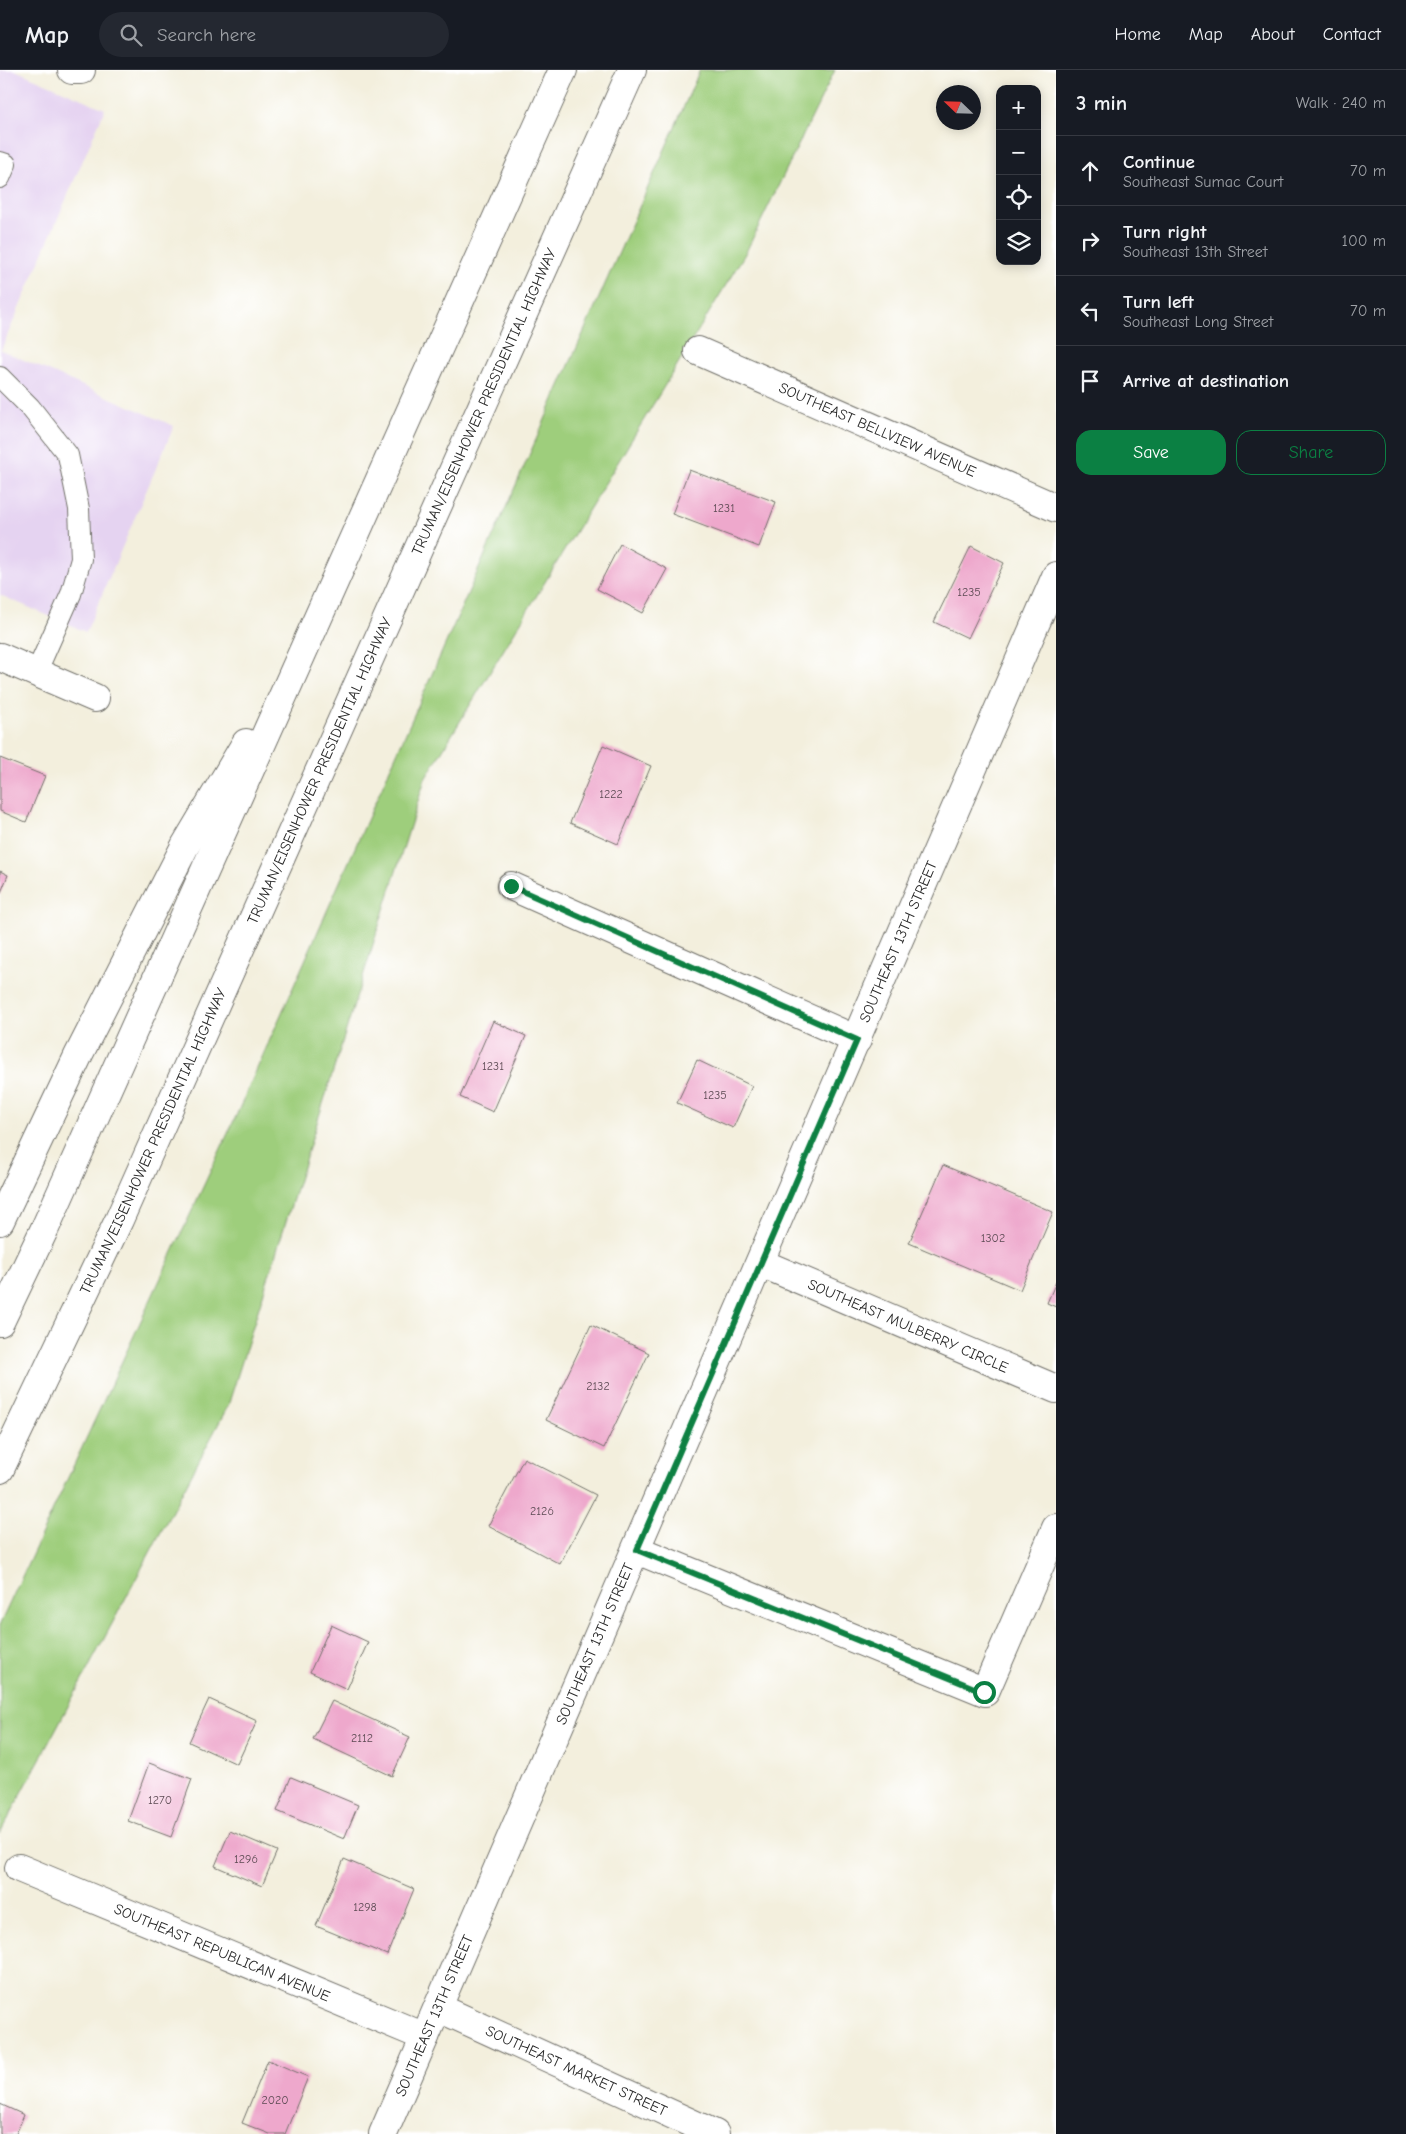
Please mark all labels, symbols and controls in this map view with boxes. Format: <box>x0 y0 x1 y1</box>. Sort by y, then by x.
search box <box>99 12 449 57</box>
text: Map <box>25 21 69 49</box>
icon: search <box>117 21 145 49</box>
text: Search here <box>157 24 256 46</box>
text: Home <box>1114 24 1161 45</box>
text: Map <box>1189 24 1223 45</box>
text: About <box>1251 24 1295 45</box>
text: Contact <box>1323 24 1381 45</box>
north arrow <box>936 85 981 130</box>
map controls <box>996 85 1041 265</box>
button: + <box>996 85 1041 130</box>
text: 3 min <box>1076 91 1127 115</box>
text: Walk · 240 m <box>1296 94 1386 112</box>
button: − <box>996 130 1041 175</box>
text: Continue <box>1123 151 1195 173</box>
icon: ahead <box>1076 157 1104 185</box>
text: 70 m <box>1350 162 1386 180</box>
text: Southeast Sumac Court <box>1123 173 1283 191</box>
button: locate <box>996 175 1041 220</box>
button: layers <box>996 220 1041 265</box>
text: Turn right <box>1123 221 1207 243</box>
icon: right <box>1076 227 1104 255</box>
text: 100 m <box>1342 232 1386 250</box>
text: Southeast 13th Street <box>1123 243 1267 261</box>
street label: TRUMAN/EISENHOWER PRESIDENTIAL HIGHWAY <box>408 245 560 558</box>
text: Turn left <box>1123 291 1194 313</box>
icon: left <box>1076 297 1104 325</box>
text: 70 m <box>1350 302 1386 320</box>
text: Southeast Long Street <box>1123 313 1273 331</box>
icon: arrive <box>1076 367 1104 395</box>
text: Arrive at destination <box>1123 370 1289 392</box>
street label: SOUTHEAST BELLVIEW AVENUE <box>776 379 979 481</box>
button: Save <box>1076 430 1226 475</box>
button: Share <box>1236 430 1386 475</box>
house number: 1231 <box>713 501 735 515</box>
house number: 1235 <box>957 585 981 599</box>
street label: TRUMAN/EISENHOWER PRESIDENTIAL HIGHWAY <box>243 614 396 927</box>
house number: 1222 <box>599 787 623 801</box>
street label: SOUTHEAST 13TH STREET <box>855 858 941 1025</box>
route end <box>500 875 523 898</box>
street label: TRUMAN/EISENHOWER PRESIDENTIAL HIGHWAY <box>76 985 230 1297</box>
house number: 1231 <box>482 1059 504 1073</box>
house number: 1235 <box>703 1088 727 1102</box>
house number: 1302 <box>981 1231 1005 1245</box>
street label: SOUTHEAST MULBERRY CIRCLE <box>805 1275 1011 1377</box>
house number: 2132 <box>586 1379 610 1393</box>
house number: 2126 <box>530 1504 554 1518</box>
street label: SOUTHEAST 13TH STREET <box>552 1560 638 1727</box>
route start <box>973 1681 996 1704</box>
house number: 2112 <box>351 1731 373 1745</box>
house number: 1270 <box>148 1793 172 1807</box>
house number: 1296 <box>234 1852 258 1866</box>
street label: SOUTHEAST REPUBLICAN AVENUE <box>111 1900 333 2005</box>
house number: 1298 <box>353 1900 377 1914</box>
street label: SOUTHEAST 13TH STREET <box>391 1932 477 2099</box>
street label: SOUTHEAST MARKET STREET <box>483 2022 670 2120</box>
house number: 2020 <box>261 2093 289 2107</box>

